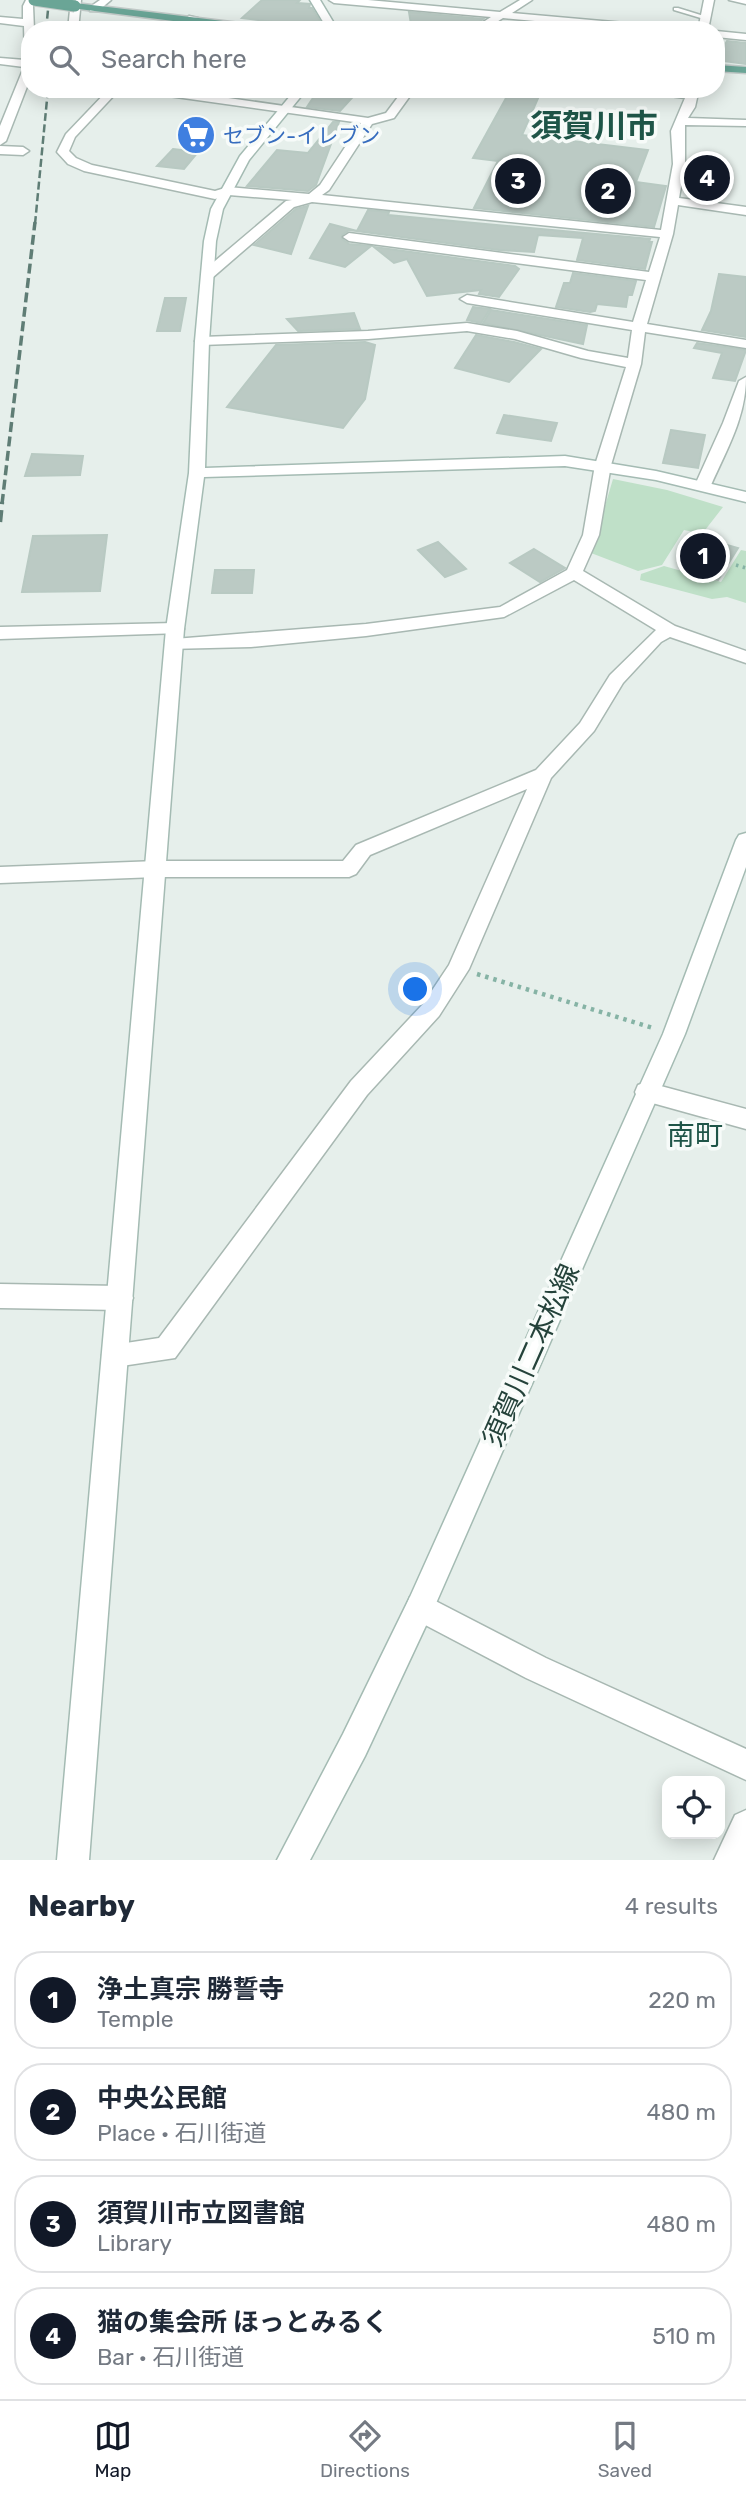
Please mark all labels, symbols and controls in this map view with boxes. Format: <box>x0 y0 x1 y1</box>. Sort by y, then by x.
search box <box>21 21 725 98</box>
icon: search <box>45 41 83 79</box>
text: Search here <box>101 44 247 75</box>
district label: 須賀川市 <box>530 107 658 145</box>
supermarket icon: セブン-イレブン <box>175 114 217 156</box>
place label: セブン-イレブン <box>223 123 380 148</box>
pin: 4 <box>684 152 730 204</box>
pin: 3 <box>495 155 541 207</box>
pin: 2 <box>585 165 631 217</box>
pin: 1 <box>680 530 726 582</box>
your location <box>398 972 432 1006</box>
district label: 南町 <box>667 1119 723 1152</box>
street label: 須賀川二本松線 <box>476 1259 586 1451</box>
map controls <box>662 1776 725 1839</box>
button: locate <box>662 1776 725 1839</box>
text: Nearby <box>28 1888 135 1924</box>
text: 4 results <box>625 1892 718 1920</box>
text: 浄土真宗 勝誓寺 <box>97 1974 285 2005</box>
text: 1 <box>47 1986 59 2014</box>
text: 220 m <box>648 1986 716 2014</box>
text: Temple <box>97 2005 174 2033</box>
text: 中央公民館 <box>97 2083 227 2114</box>
text: 2 <box>46 2098 60 2126</box>
text: 480 m <box>646 2098 716 2126</box>
text: Place · 石川街道 <box>97 2119 267 2147</box>
text: 須賀川市立図書館 <box>97 2198 305 2229</box>
text: 3 <box>45 2210 61 2238</box>
text: 480 m <box>646 2210 716 2238</box>
text: Library <box>97 2229 172 2257</box>
text: 猫の集会所 ほっとみるく <box>97 2307 389 2338</box>
text: 4 <box>45 2322 61 2350</box>
text: 510 m <box>652 2322 716 2350</box>
text: Bar · 石川街道 <box>97 2343 244 2371</box>
tab: Map <box>94 2417 132 2482</box>
tab: Directions <box>320 2417 410 2482</box>
tab: Saved <box>598 2417 652 2482</box>

